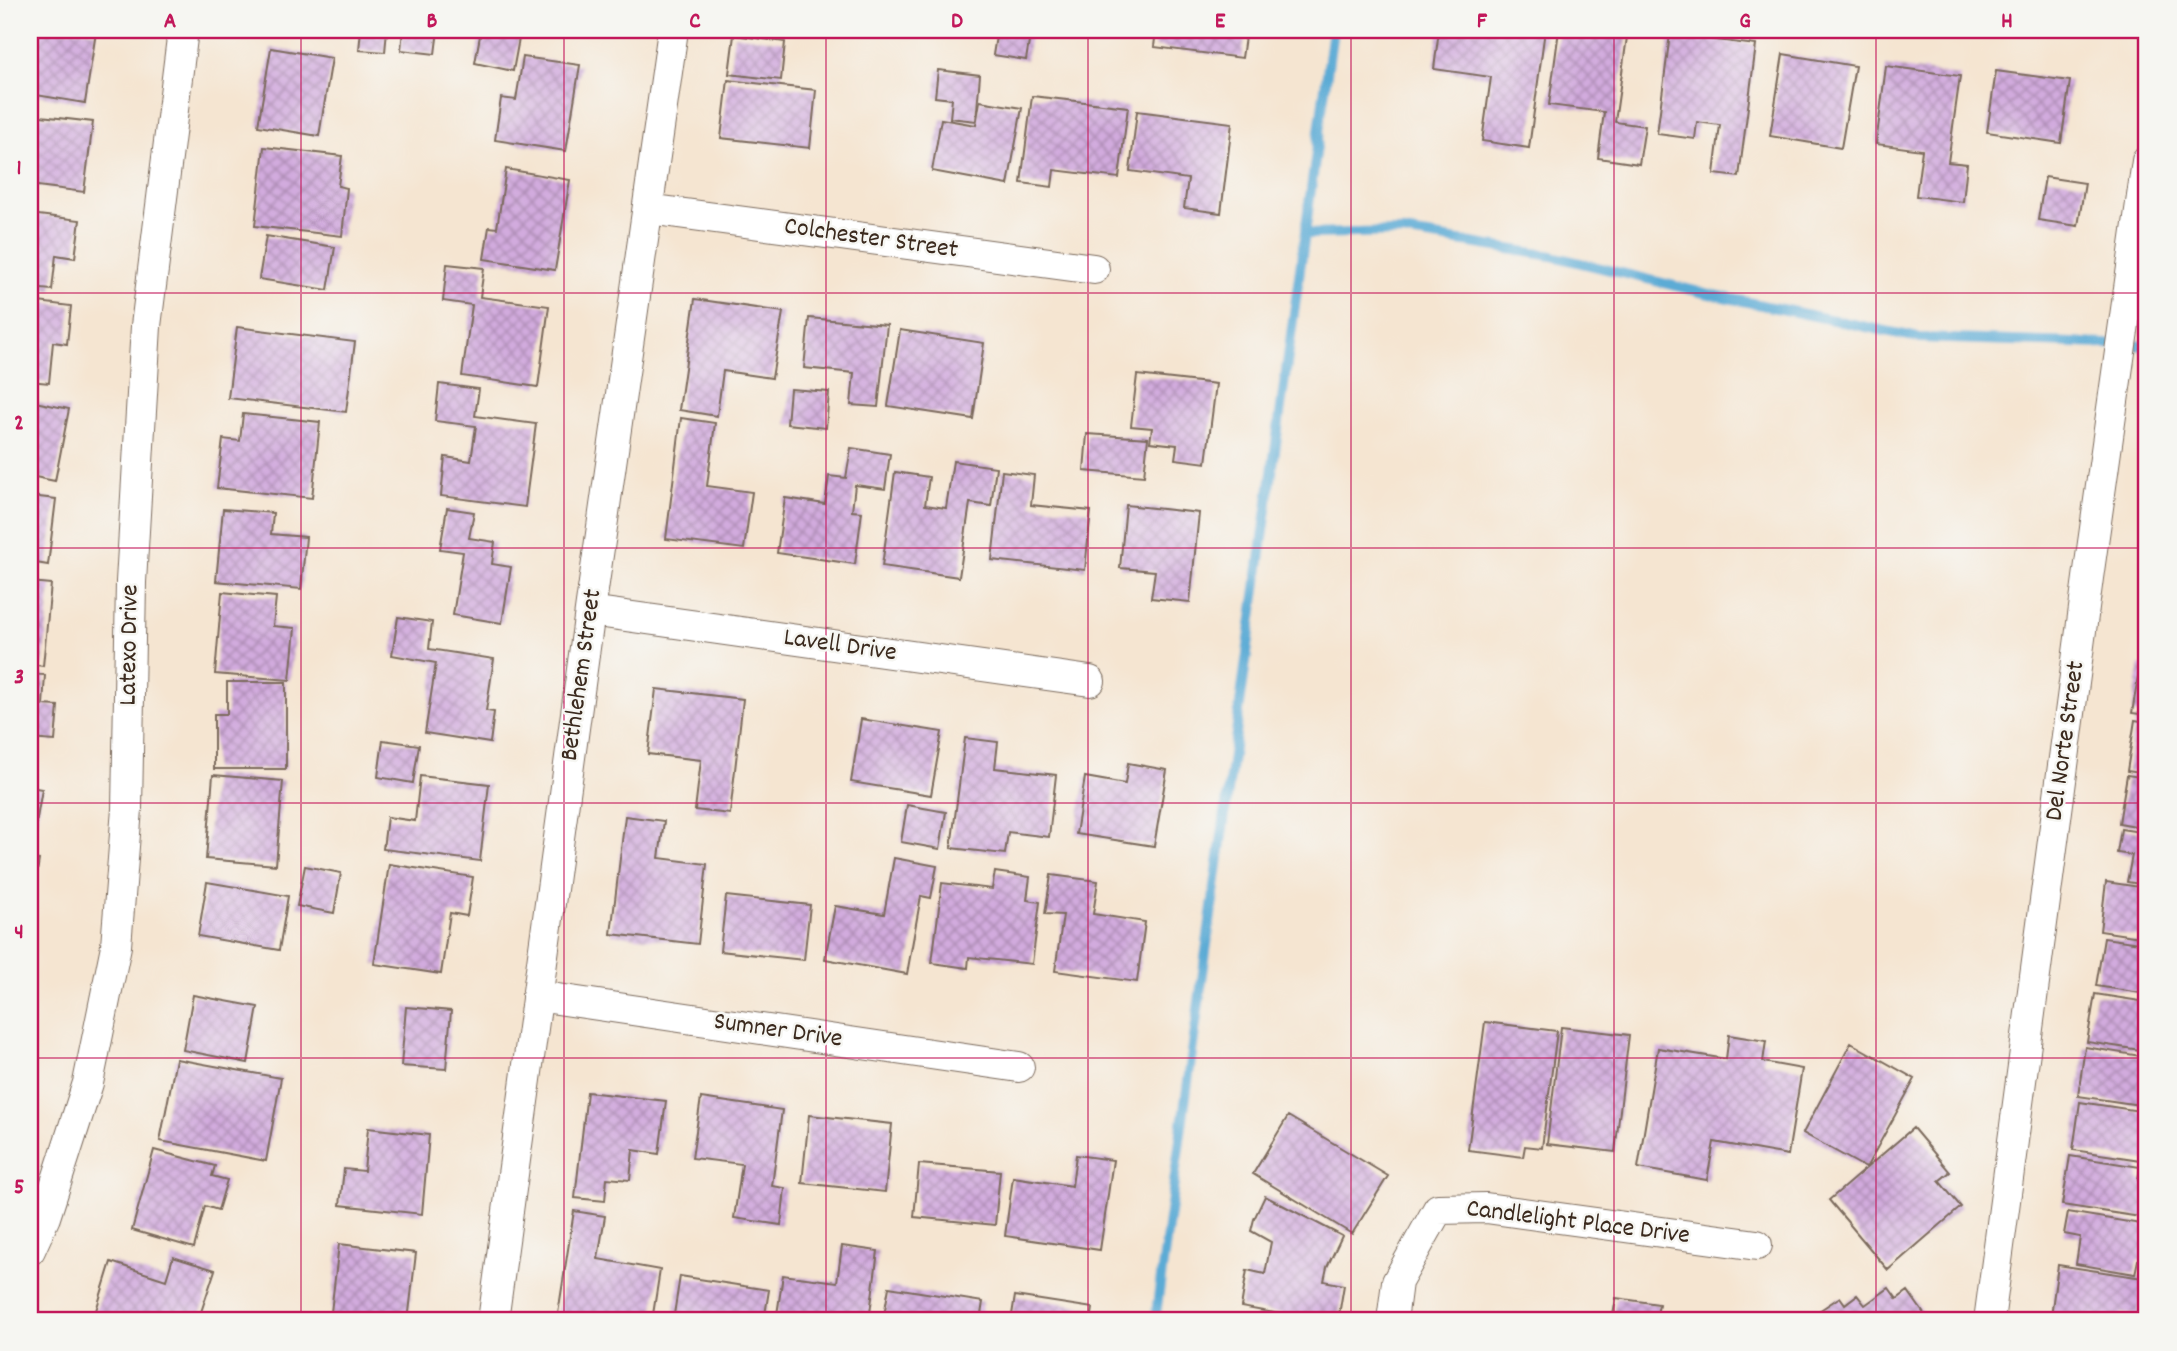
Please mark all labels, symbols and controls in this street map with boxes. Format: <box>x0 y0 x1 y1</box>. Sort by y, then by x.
text: A <box>164 6 176 39</box>
text: B <box>427 6 438 39</box>
text: C <box>689 6 701 39</box>
text: D <box>951 6 963 39</box>
text: E <box>1215 6 1226 39</box>
text: F <box>1477 6 1488 39</box>
text: G <box>1739 6 1751 39</box>
text: H <box>2001 6 2013 39</box>
text: 1 <box>16 153 22 186</box>
street label: Colchester Street <box>782 208 961 270</box>
text: 2 <box>14 408 24 441</box>
street label: Latexo Drive <box>110 584 150 706</box>
street label: Bethlehem Street <box>552 586 612 763</box>
street label: Lavell Drive <box>781 620 899 672</box>
street label: Del Norte Street <box>2036 658 2096 823</box>
text: 3 <box>14 662 24 695</box>
text: 4 <box>14 917 24 950</box>
street label: Sumner Drive <box>711 1004 845 1058</box>
text: 5 <box>14 1172 24 1205</box>
street label: Candlelight Place Drive <box>1464 1191 1692 1255</box>

